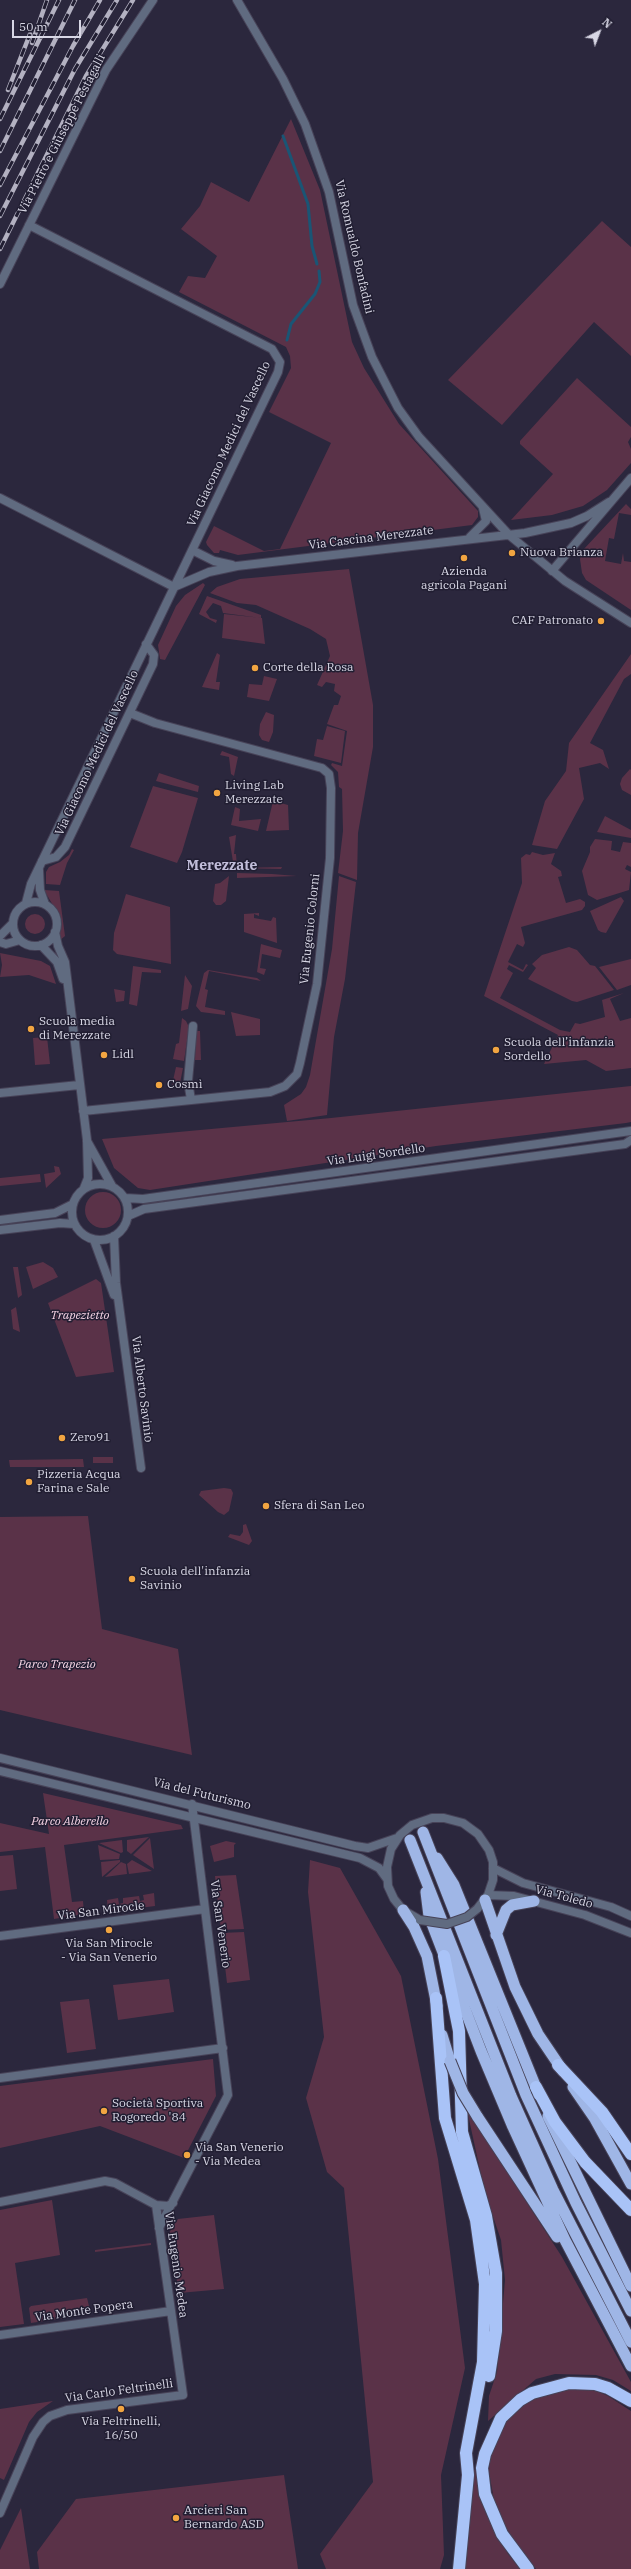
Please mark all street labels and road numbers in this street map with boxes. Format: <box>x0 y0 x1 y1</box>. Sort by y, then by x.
street label: Via Pietro e Giuseppe Pestagalli <box>15 52 109 216</box>
street label: Via Romualdo Bonfadini <box>332 179 376 315</box>
street label: Via Giacomo Medici del Vascello <box>184 359 274 529</box>
street label: Via Cascina Merezzate <box>308 523 434 553</box>
street label: Via Giacomo Medici del Vascello <box>52 668 142 838</box>
street label: Via Eugenio Colorni <box>297 873 323 985</box>
street label: Via Luigi Sordello <box>326 1141 426 1169</box>
street label: Via Alberto Savinio <box>128 1335 156 1443</box>
street label: Via del Futurismo <box>152 1775 252 1813</box>
street label: Via San Venerio <box>207 1879 233 1969</box>
street label: Via Toledo <box>534 1882 594 1912</box>
street label: Via San Mirocle <box>57 1899 145 1923</box>
street label: Via Eugenio Medea <box>161 2211 191 2319</box>
street label: Via Monte Popera <box>34 2297 134 2325</box>
street label: Via Carlo Feltrinelli <box>64 2376 174 2406</box>

